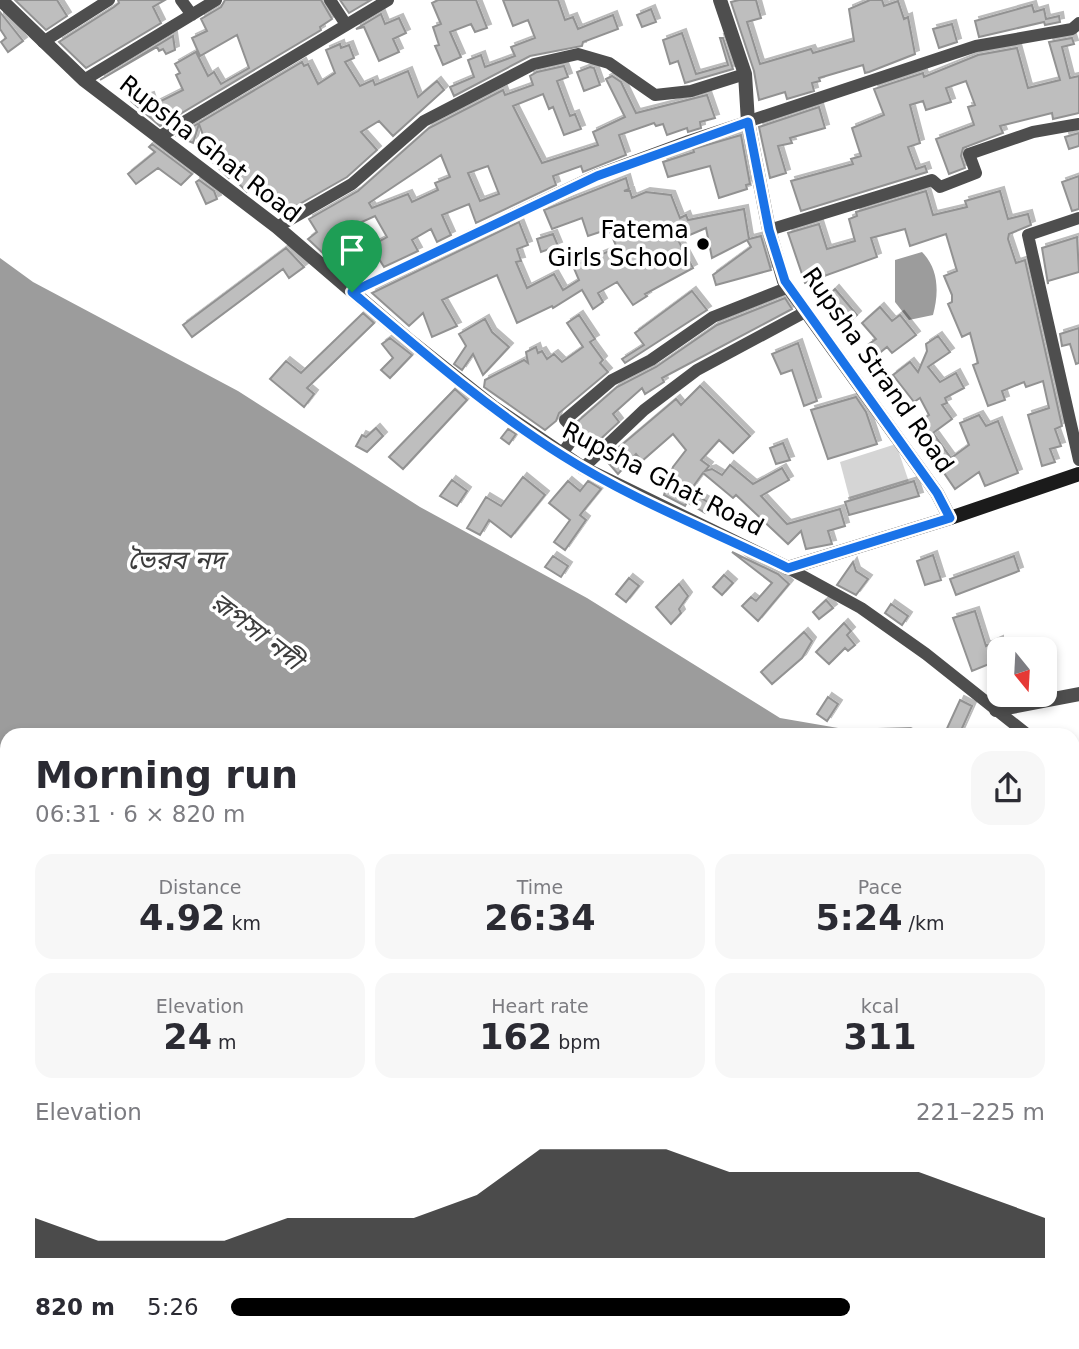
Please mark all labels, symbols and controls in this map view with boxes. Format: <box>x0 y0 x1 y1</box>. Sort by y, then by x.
street label: Rupsha Ghat Road <box>114 70 306 228</box>
place label: Fatema Girls School <box>547 216 689 272</box>
pin <box>322 220 382 292</box>
icon: arrive <box>333 231 371 269</box>
marker: Fatema Girls School <box>695 236 711 252</box>
street label: Rupsha Strand Road <box>797 262 959 478</box>
street label: Rupsha Ghat Road <box>558 416 768 542</box>
water label: ভৈরব নদ <box>128 545 229 575</box>
water label: রূপসা নদী <box>206 586 312 679</box>
north arrow <box>987 637 1057 707</box>
map controls <box>987 637 1057 707</box>
button: share <box>971 751 1045 825</box>
text: Morning run <box>35 753 298 797</box>
text: 06:31 · 6 × 820 m <box>35 801 245 827</box>
text: Distance <box>158 876 242 898</box>
text: Time <box>517 876 563 898</box>
text: Pace <box>858 876 902 898</box>
text: 4.92 <box>139 898 225 938</box>
text: 26:34 <box>484 898 596 938</box>
text: 5:24 <box>815 898 903 938</box>
text: km <box>225 912 261 934</box>
text: /km <box>903 912 945 934</box>
text: Elevation <box>156 995 244 1017</box>
text: Heart rate <box>491 995 589 1017</box>
text: kcal <box>861 995 899 1017</box>
text: 24 <box>163 1017 212 1057</box>
text: 162 <box>479 1017 552 1057</box>
text: 311 <box>843 1017 917 1057</box>
text: m <box>212 1031 237 1053</box>
text: bpm <box>552 1031 601 1053</box>
text: Elevation <box>35 1099 142 1125</box>
text: 221–225 m <box>916 1099 1045 1125</box>
text: 820 m <box>35 1294 115 1320</box>
text: 5:26 <box>147 1294 199 1320</box>

